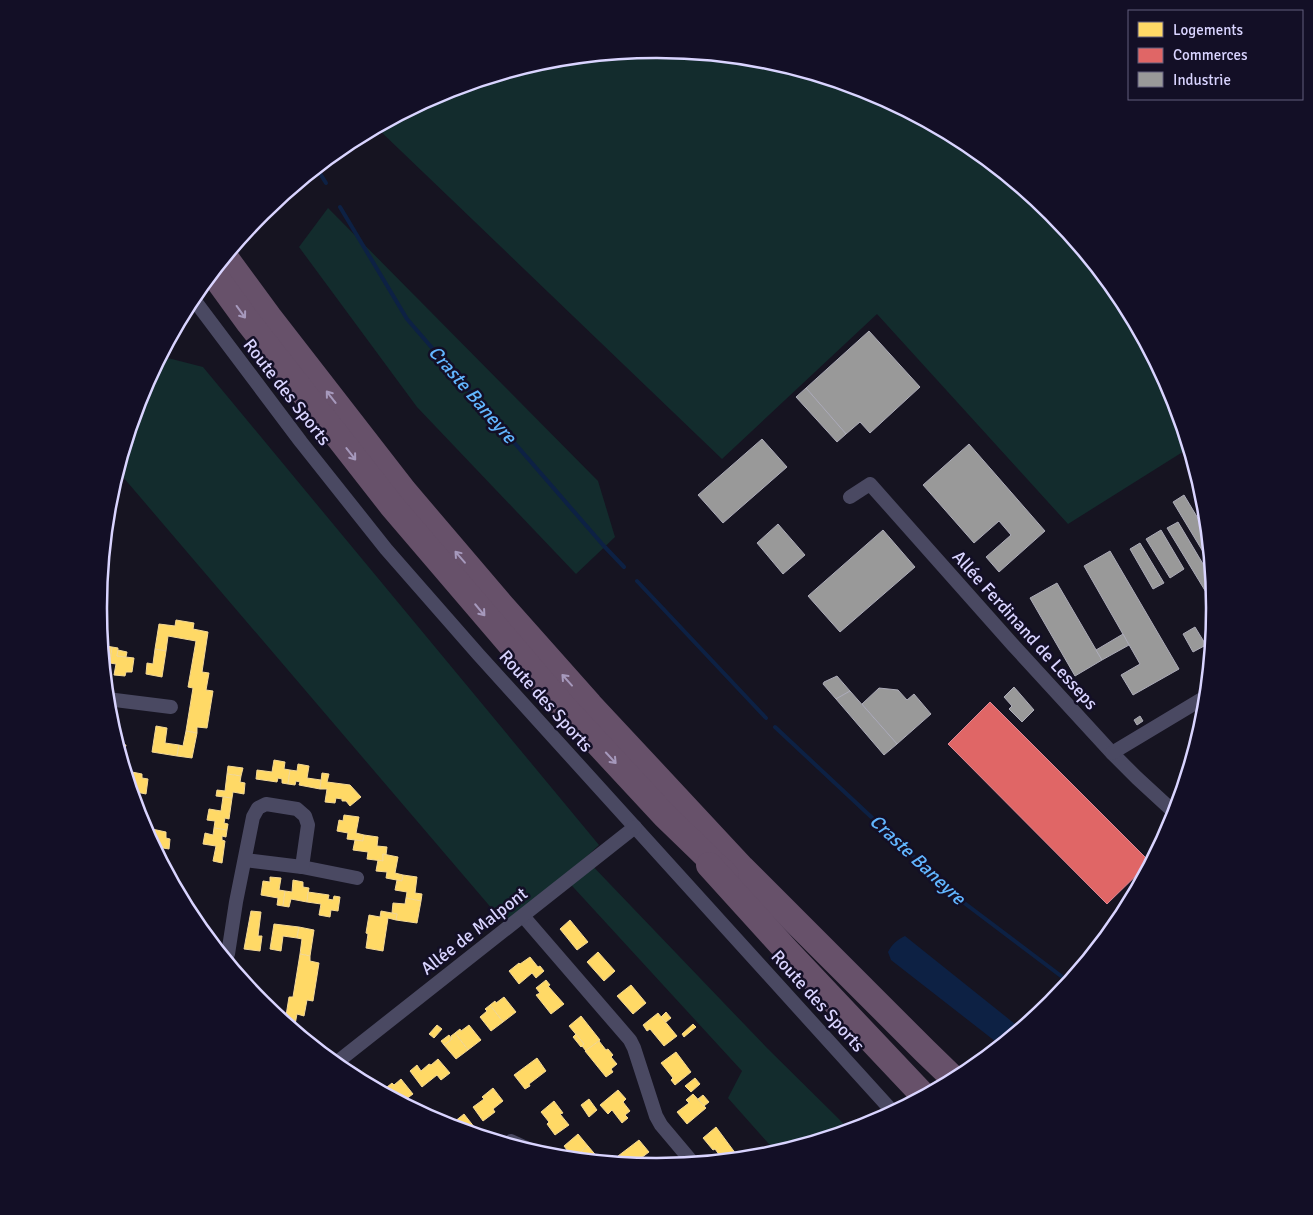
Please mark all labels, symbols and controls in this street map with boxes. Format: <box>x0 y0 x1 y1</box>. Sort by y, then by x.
legend <box>1128 10 1303 100</box>
text: Logements <box>1173 21 1244 39</box>
text: Commerces <box>1173 46 1248 64</box>
text: Industrie <box>1173 71 1231 89</box>
one-way arrow <box>235 305 246 318</box>
street label: Route des Sports <box>239 334 336 450</box>
water label: Craste Baneyre <box>423 341 522 450</box>
one-way arrow <box>326 390 336 404</box>
one-way arrow <box>346 447 356 461</box>
street label: Allée Ferdinand de Lesseps <box>948 546 1102 714</box>
one-way arrow <box>455 551 466 564</box>
one-way arrow <box>475 603 486 616</box>
street label: Route des Sports <box>495 646 598 757</box>
one-way arrow <box>561 673 573 686</box>
one-way arrow <box>605 751 617 764</box>
water label: Craste Baneyre <box>864 809 971 911</box>
street label: Allée de Malpont <box>416 882 532 980</box>
street label: Route des Sports <box>767 946 870 1057</box>

